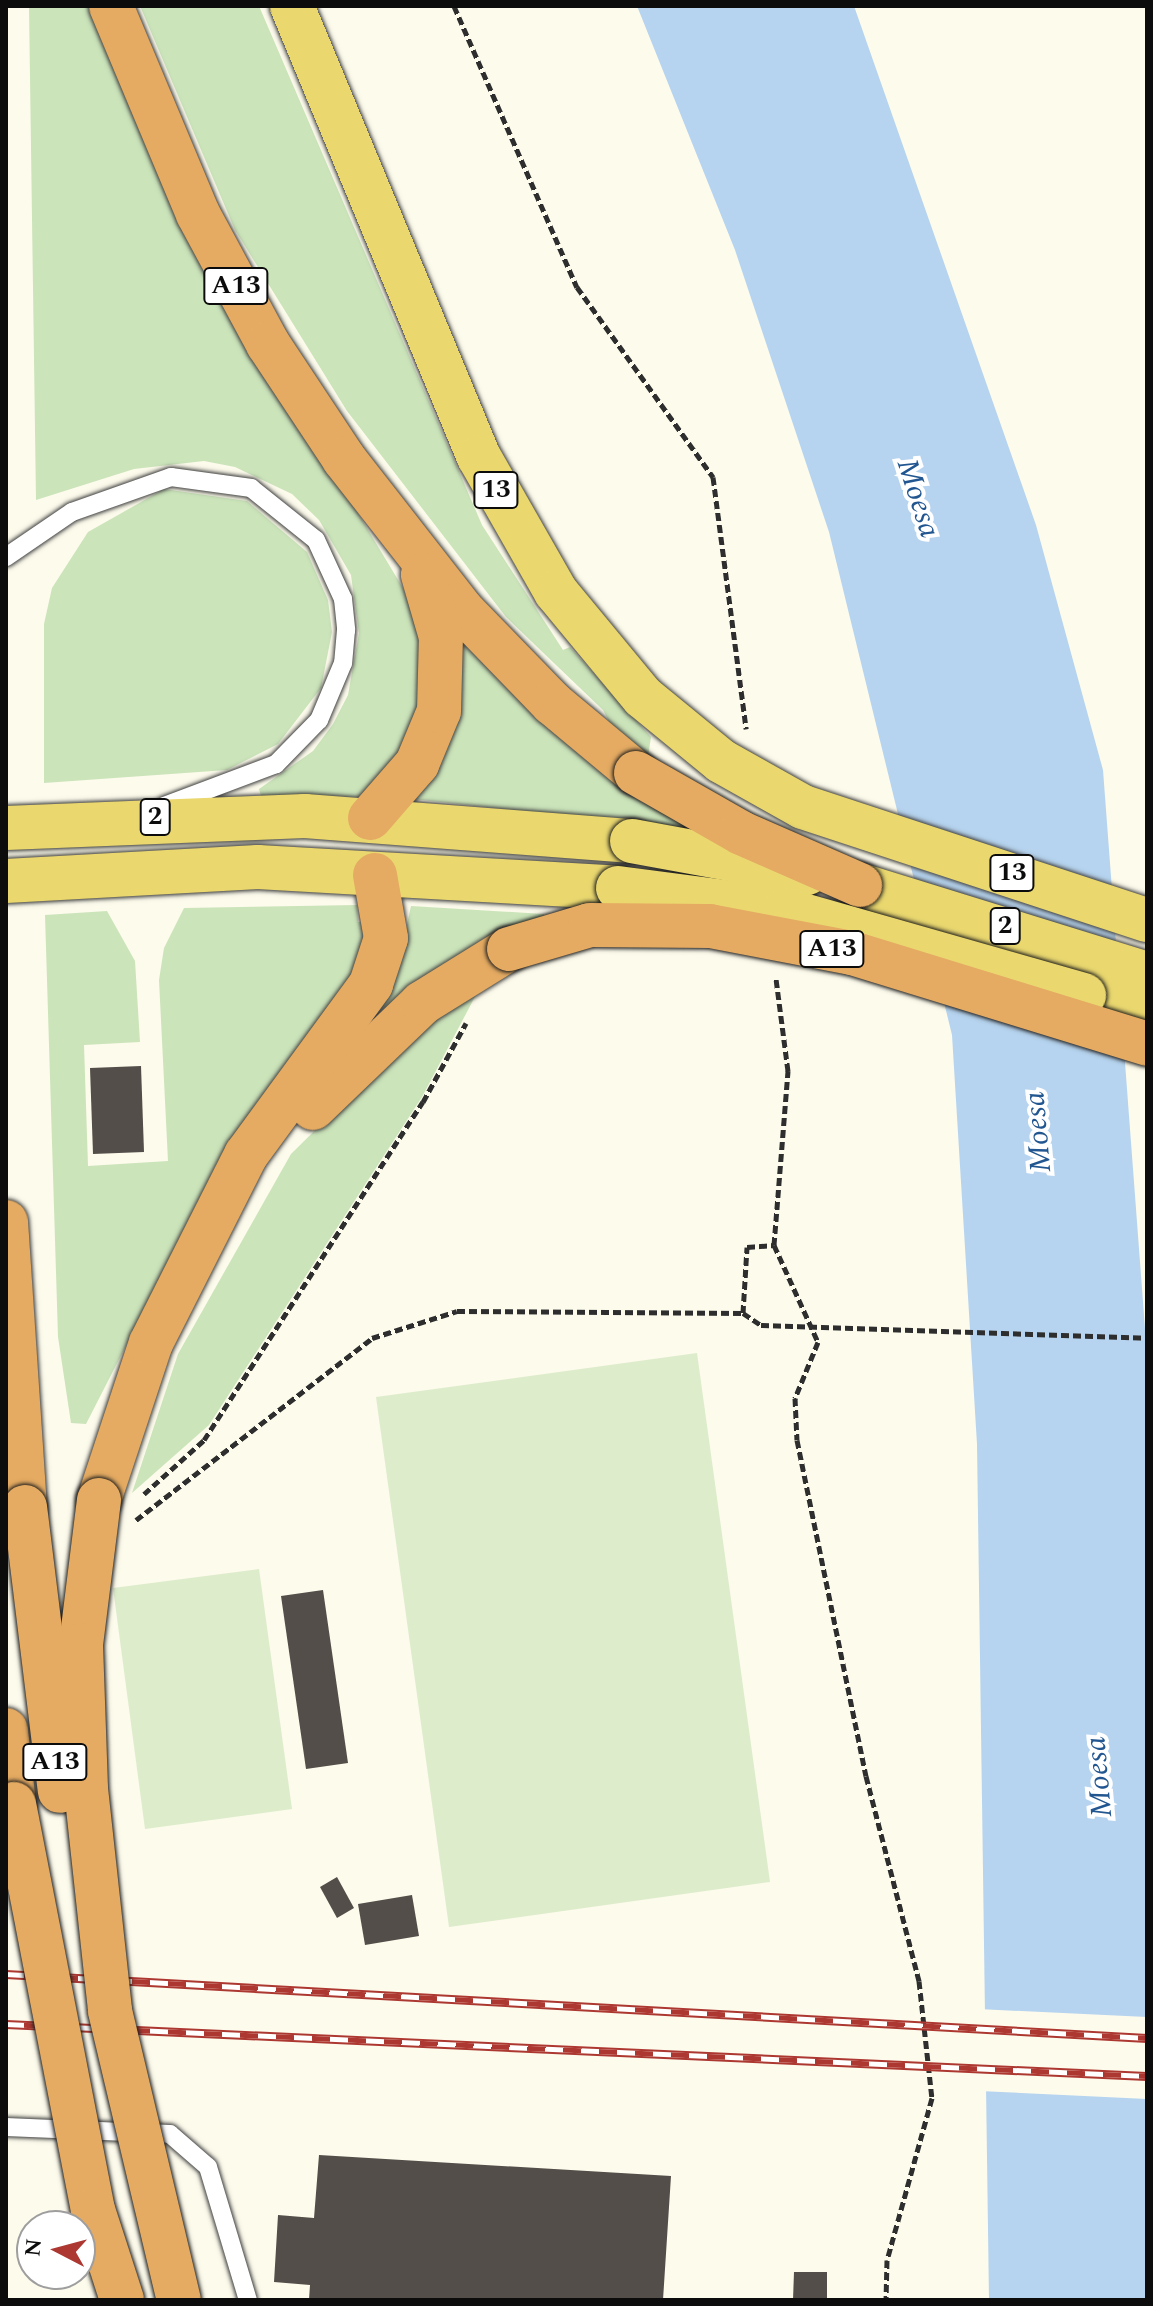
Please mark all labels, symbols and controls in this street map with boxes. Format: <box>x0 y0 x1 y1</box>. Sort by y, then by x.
road number: A13 <box>202 264 270 308</box>
water label: Moesa <box>888 454 948 542</box>
road number: 13 <box>472 468 520 512</box>
road number: 2 <box>139 795 171 839</box>
road number: 13 <box>988 851 1036 895</box>
road number: 2 <box>989 904 1021 948</box>
road number: A13 <box>798 927 866 971</box>
water label: Moesa <box>1017 1090 1059 1174</box>
water label: Moesa <box>1078 1735 1120 1819</box>
road number: A13 <box>21 1740 89 1784</box>
north arrow <box>16 2210 96 2290</box>
text: N <box>16 2237 51 2258</box>

